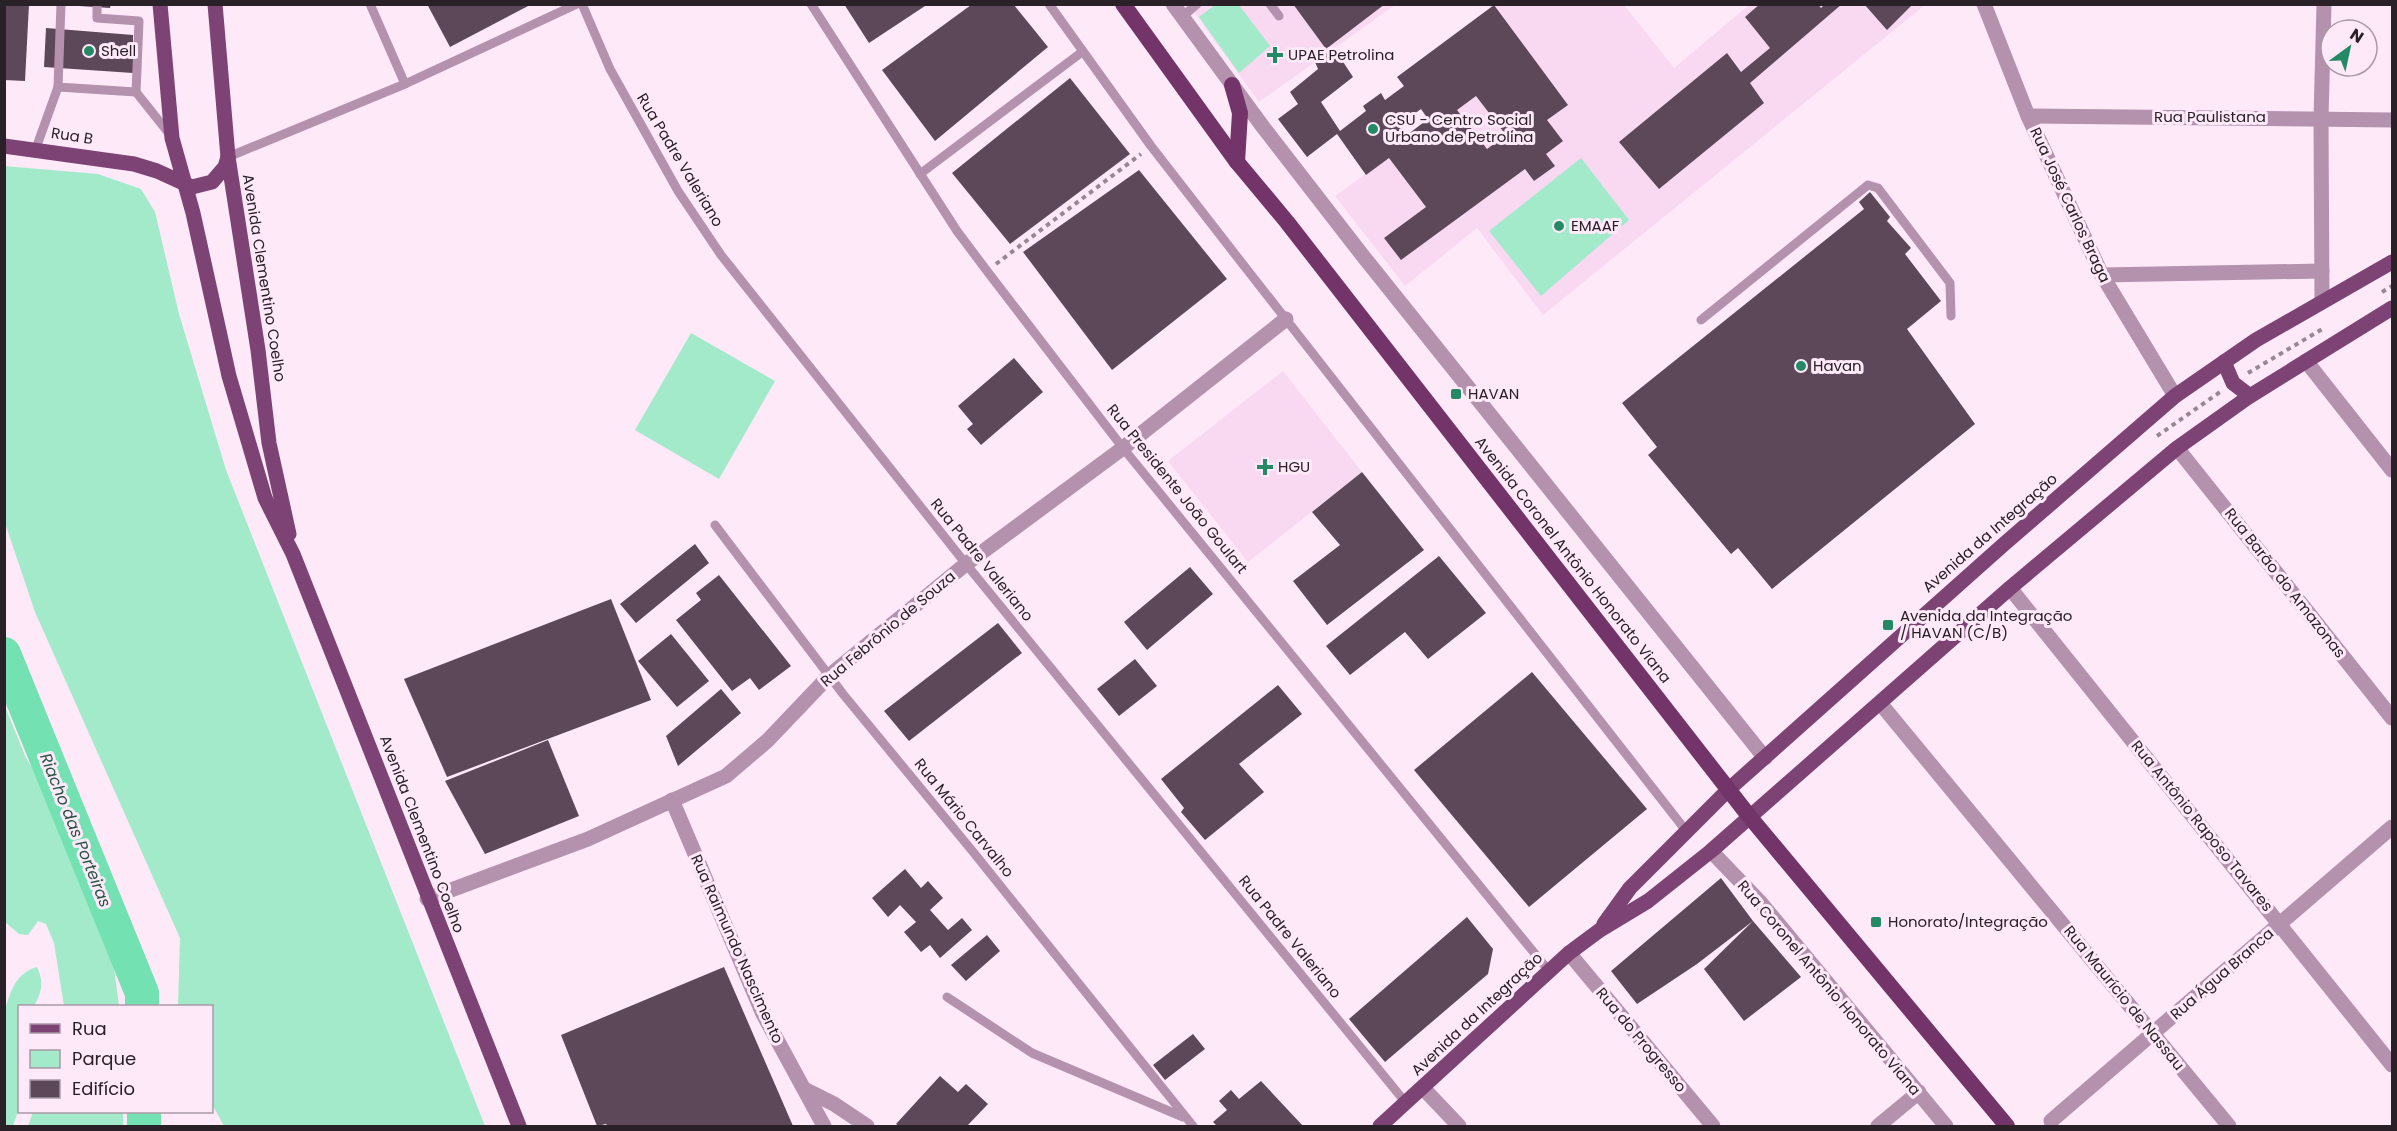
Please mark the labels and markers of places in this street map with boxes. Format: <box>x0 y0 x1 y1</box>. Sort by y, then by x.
place label: Shell <box>101 40 136 61</box>
marker: Shell <box>82 44 96 58</box>
place label: UPAE Petrolina <box>1288 44 1394 65</box>
marker: UPAE Petrolina <box>1266 46 1284 64</box>
place label: CSU - Centro Social Urbano de Petrolina <box>1385 109 1533 147</box>
marker: CSU - Centro Social Urbano de Petrolina <box>1366 122 1380 136</box>
place label: EMAAF <box>1571 215 1620 236</box>
marker: EMAAF <box>1552 219 1566 233</box>
place label: Havan <box>1813 355 1862 376</box>
marker: Havan <box>1794 359 1808 373</box>
place label: HAVAN <box>1468 383 1519 404</box>
marker: HAVAN <box>1449 387 1463 401</box>
place label: HGU <box>1278 456 1310 477</box>
marker: HGU <box>1256 458 1274 476</box>
place label: Avenida da Integração / HAVAN (C/B) <box>1900 605 2072 643</box>
marker: Avenida da Integração / HAVAN (C/B) <box>1881 618 1895 632</box>
place label: Honorato/Integração <box>1888 911 2048 932</box>
marker: Honorato/Integração <box>1869 915 1883 929</box>

